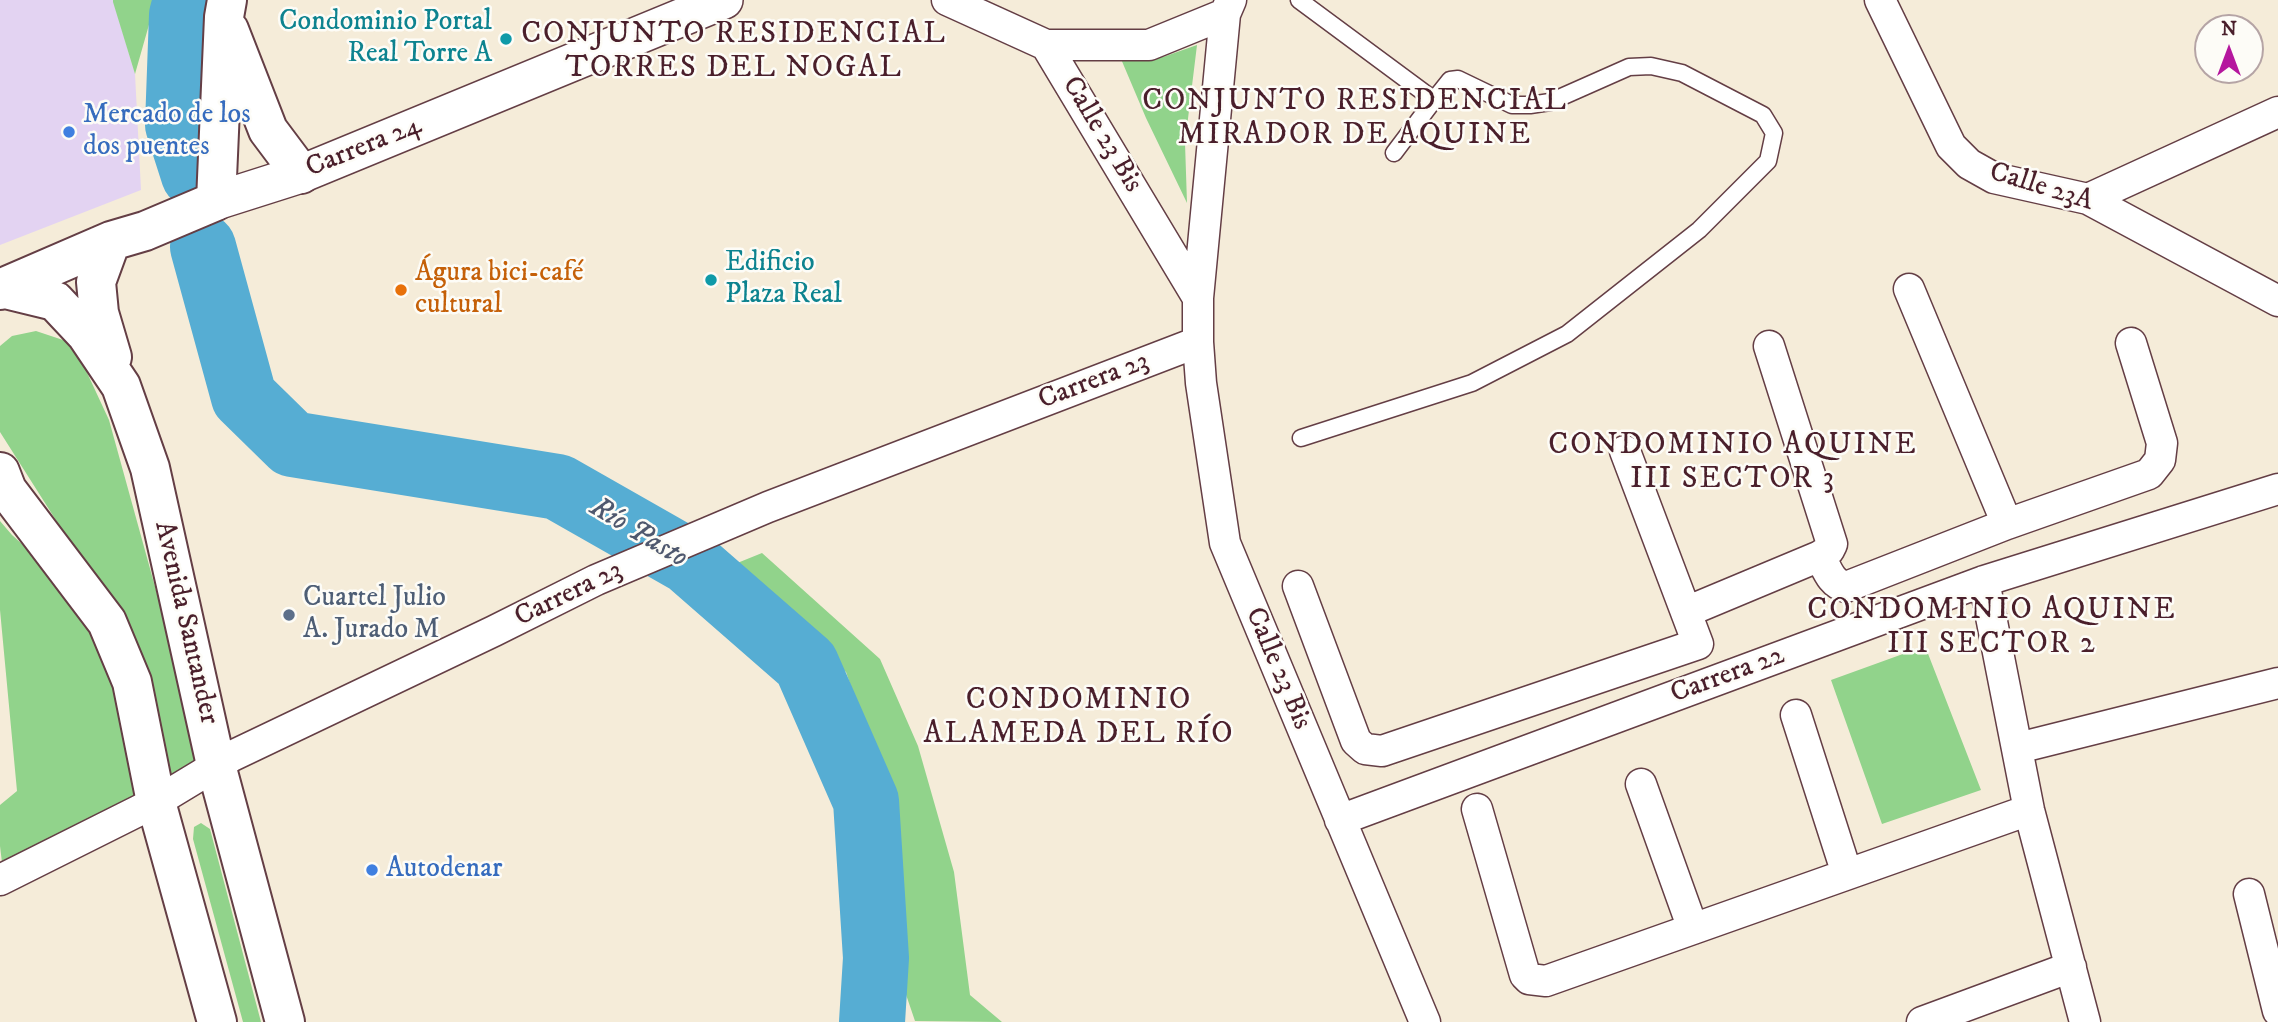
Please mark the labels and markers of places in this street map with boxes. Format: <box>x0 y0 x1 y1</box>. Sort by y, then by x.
place label: Condominio Portal Real Torre A <box>279 6 492 72</box>
marker: Condominio Portal Real Torre A <box>498 31 514 47</box>
place label: Mercado de los dos puentes <box>83 99 251 165</box>
marker: Mercado de los dos puentes <box>61 124 77 140</box>
place label: Edificio Plaza Real <box>725 247 842 313</box>
place label: Águra bici-café cultural <box>415 257 584 323</box>
marker: Edificio Plaza Real <box>703 272 719 288</box>
marker: Águra bici-café cultural <box>393 282 409 298</box>
place label: Cuartel Julio A. Jurado M <box>303 582 446 648</box>
marker: Cuartel Julio A. Jurado M <box>281 607 297 623</box>
place label: Autodenar <box>386 853 502 887</box>
marker: Autodenar <box>364 862 380 878</box>

